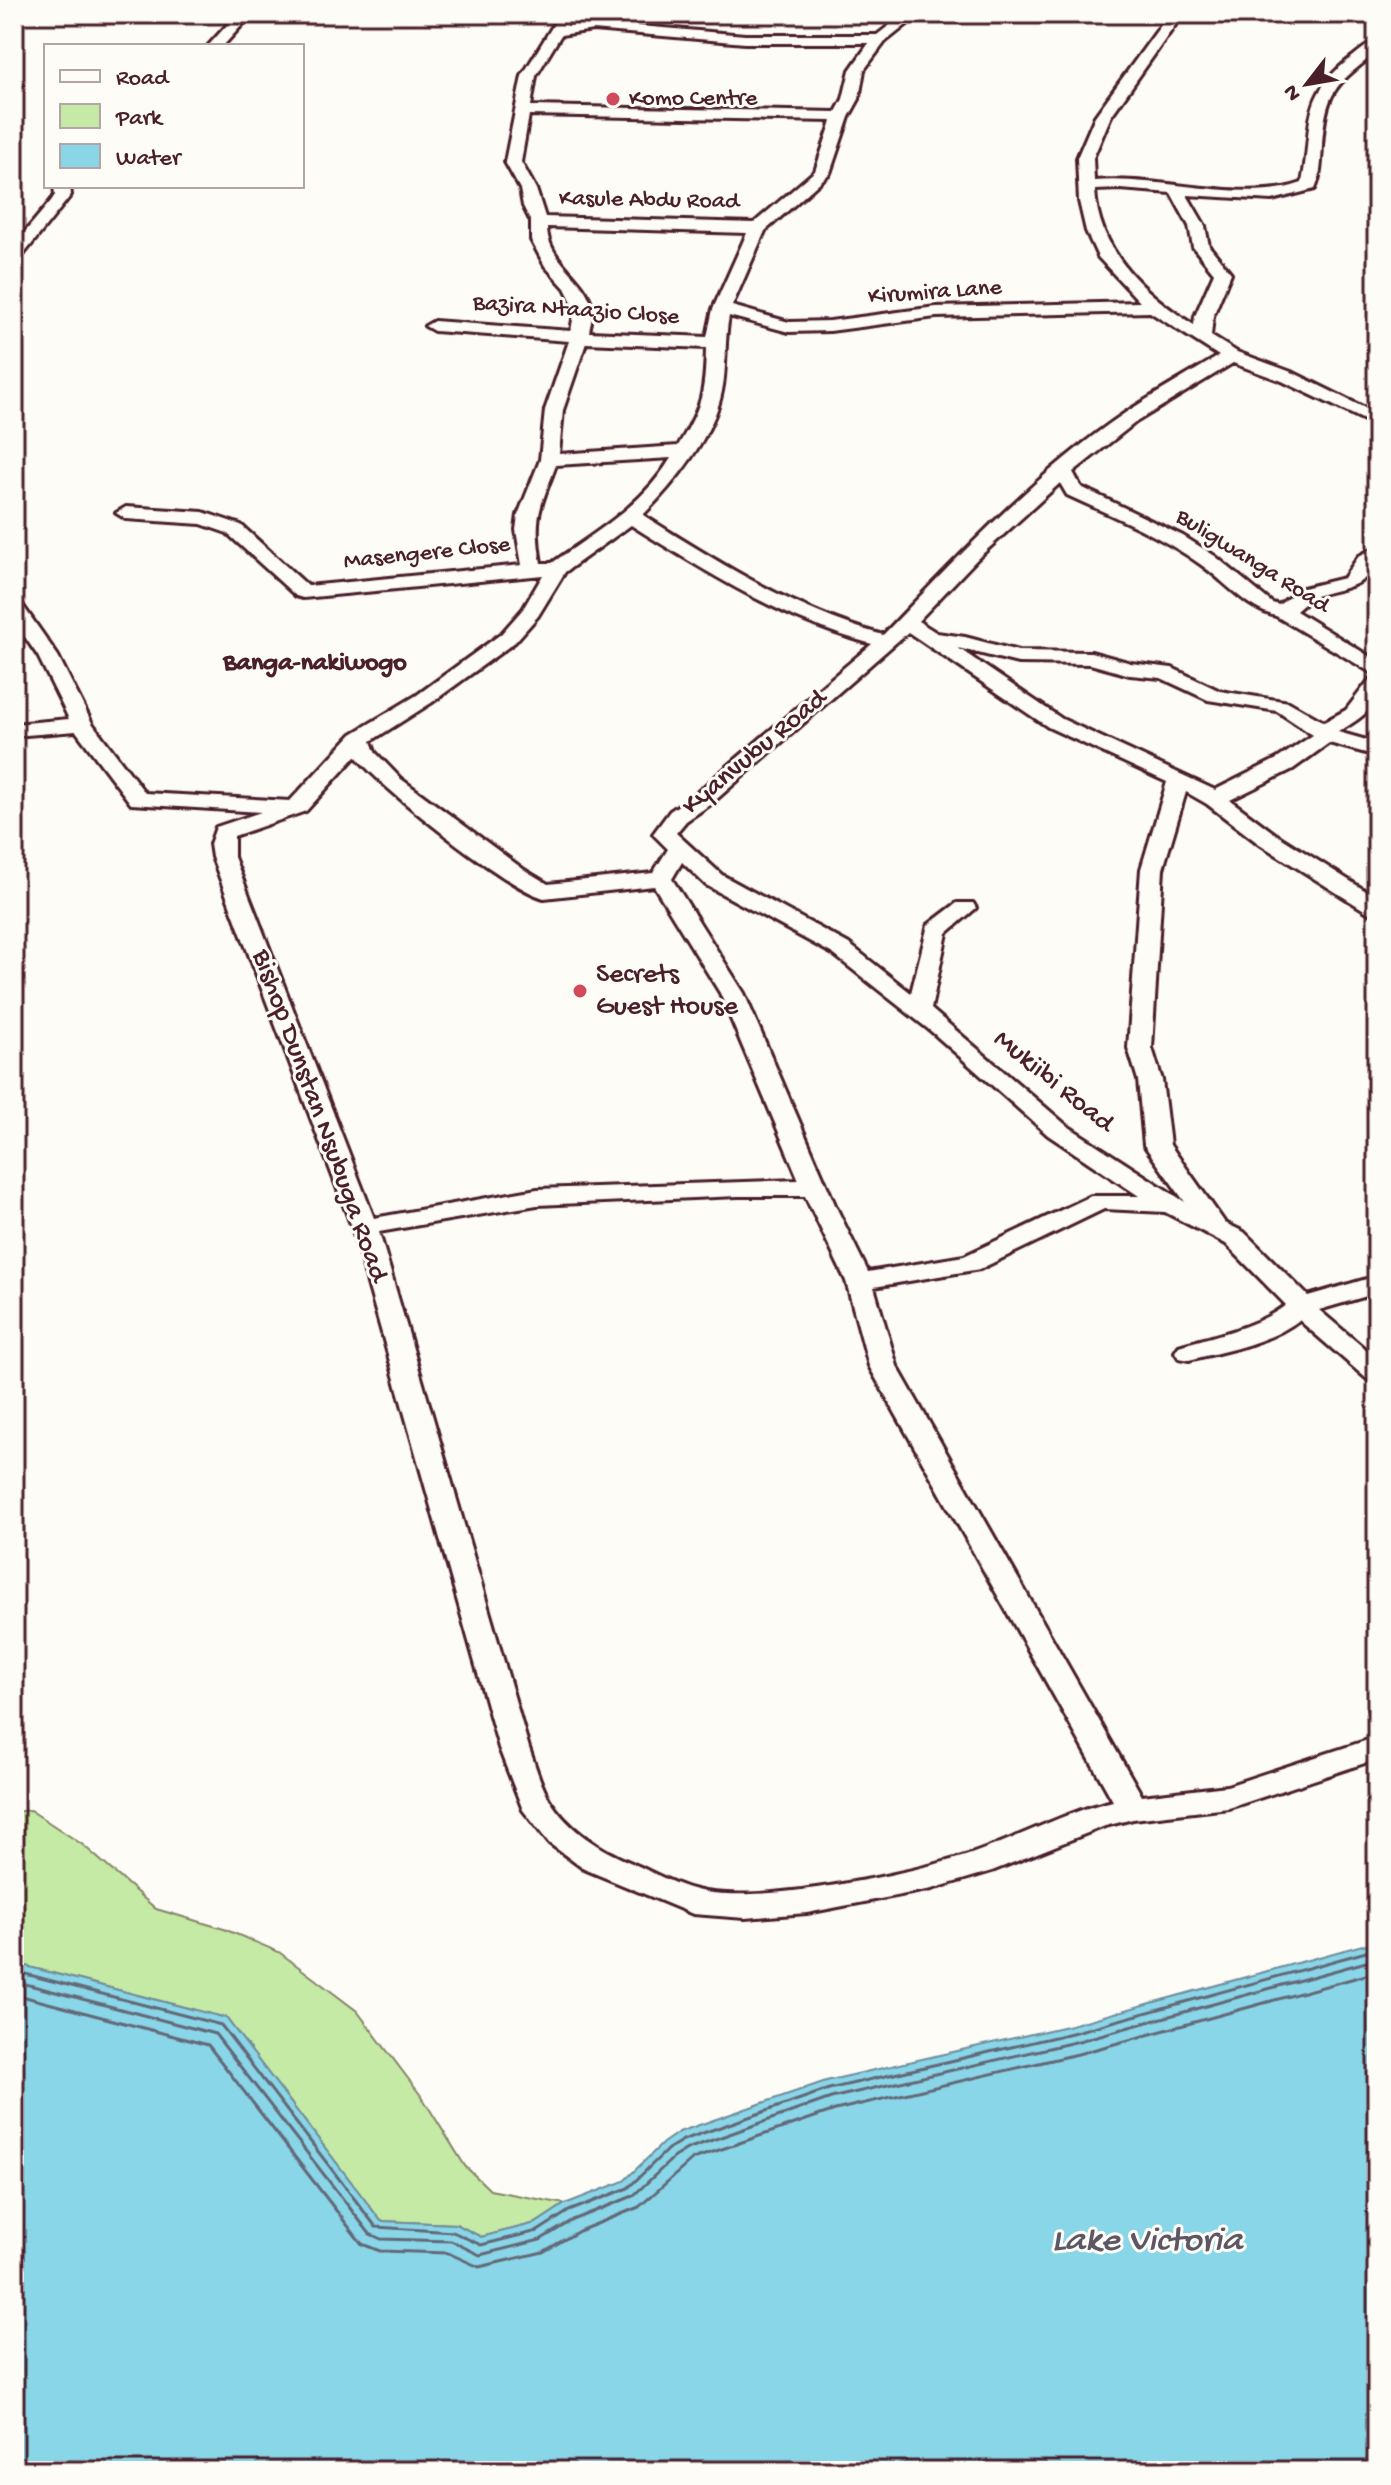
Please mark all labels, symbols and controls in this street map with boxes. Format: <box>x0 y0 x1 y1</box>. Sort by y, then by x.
legend <box>44 44 304 188</box>
north arrow <box>1267 44 1347 124</box>
text: Road <box>116 65 170 94</box>
text: N <box>1278 79 1308 105</box>
place label: Komo Centre <box>629 85 758 114</box>
marker: Komo Centre <box>604 90 622 108</box>
text: Park <box>115 105 164 134</box>
text: Water <box>116 145 183 174</box>
street label: Kasule Abdu Road <box>559 185 741 217</box>
street label: Kirumira Lane <box>867 274 1003 312</box>
street label: Bazira Ntaazio Close <box>471 289 681 333</box>
street label: Buligwanga Road <box>1169 503 1336 622</box>
street label: Masengere Close <box>342 531 512 577</box>
district label: Banga-nakiwogo <box>222 649 407 680</box>
street label: Kyanvubu Road <box>676 681 836 823</box>
street label: Bishop Dunstan Nsubuga Road <box>243 944 395 1289</box>
place label: Secrets Guest House <box>596 959 739 1024</box>
marker: Secrets Guest House <box>571 982 589 1000</box>
street label: Mukiibi Road <box>986 1023 1122 1142</box>
water label: Lake Victoria <box>1052 2221 1244 2264</box>

